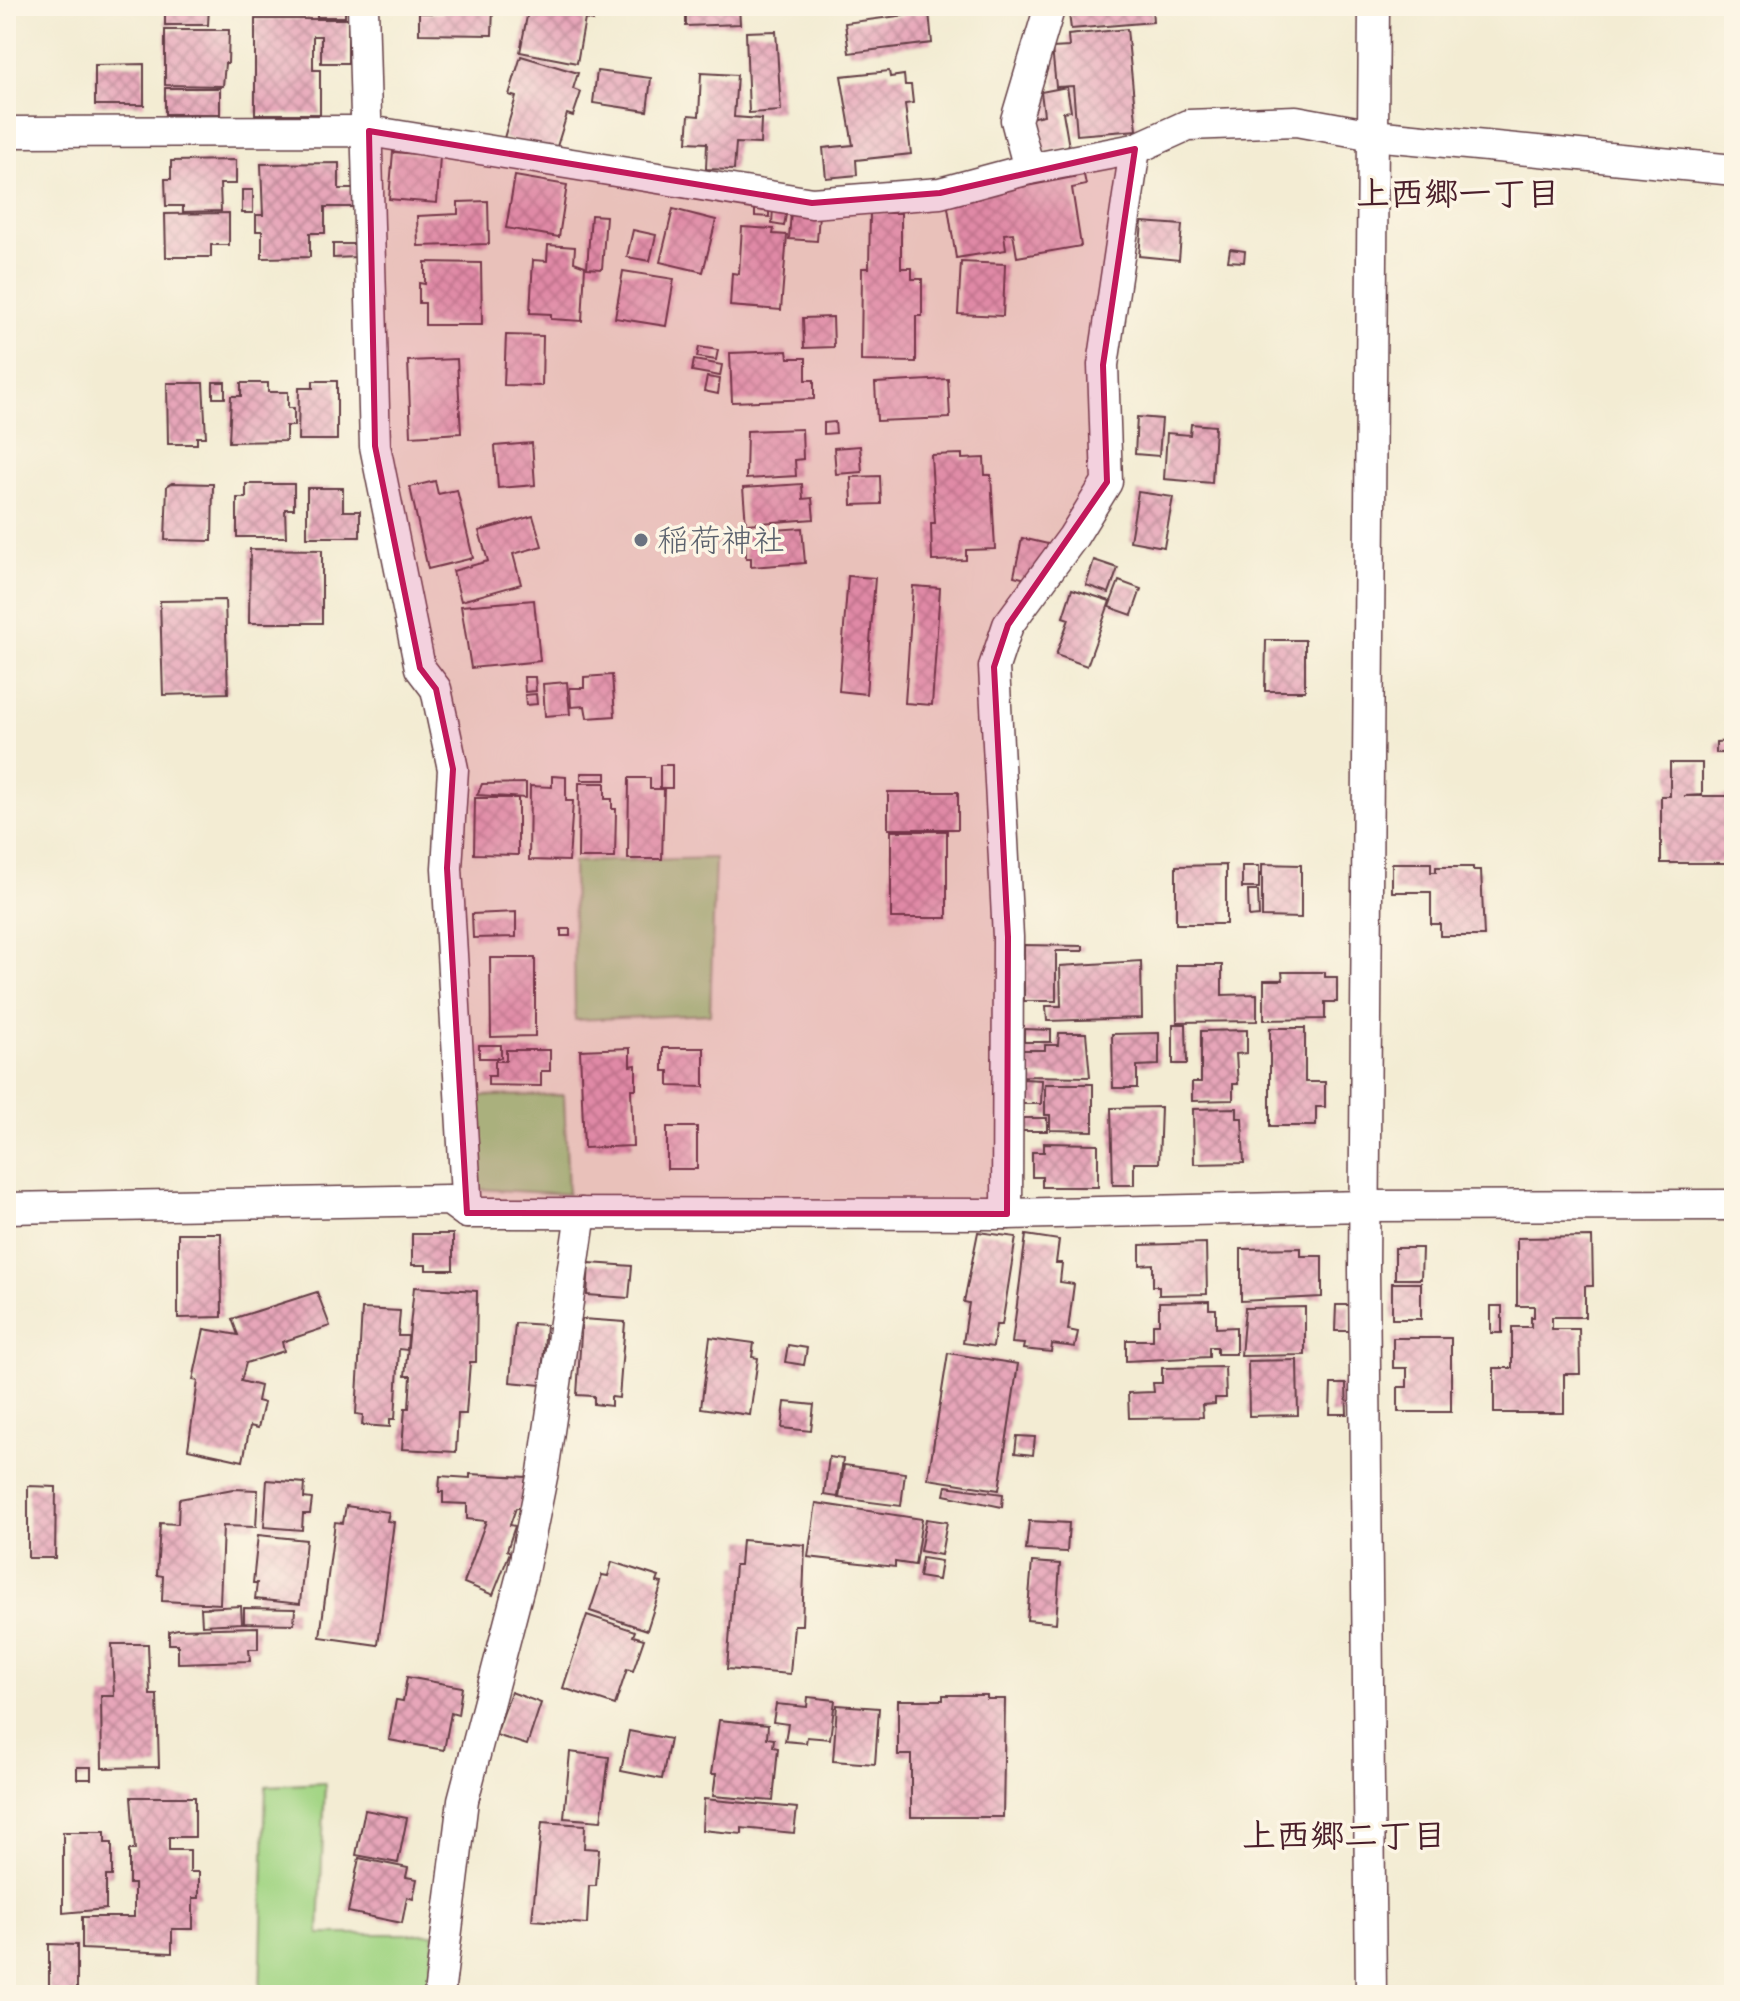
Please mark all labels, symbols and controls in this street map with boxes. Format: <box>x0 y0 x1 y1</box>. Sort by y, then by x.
district label: 上西郷一丁目 <box>1356 172 1560 222</box>
place label: 稲荷神社 <box>657 520 785 567</box>
marker: 稲荷神社 <box>632 531 650 549</box>
district label: 上西郷二丁目 <box>1242 1814 1446 1864</box>

